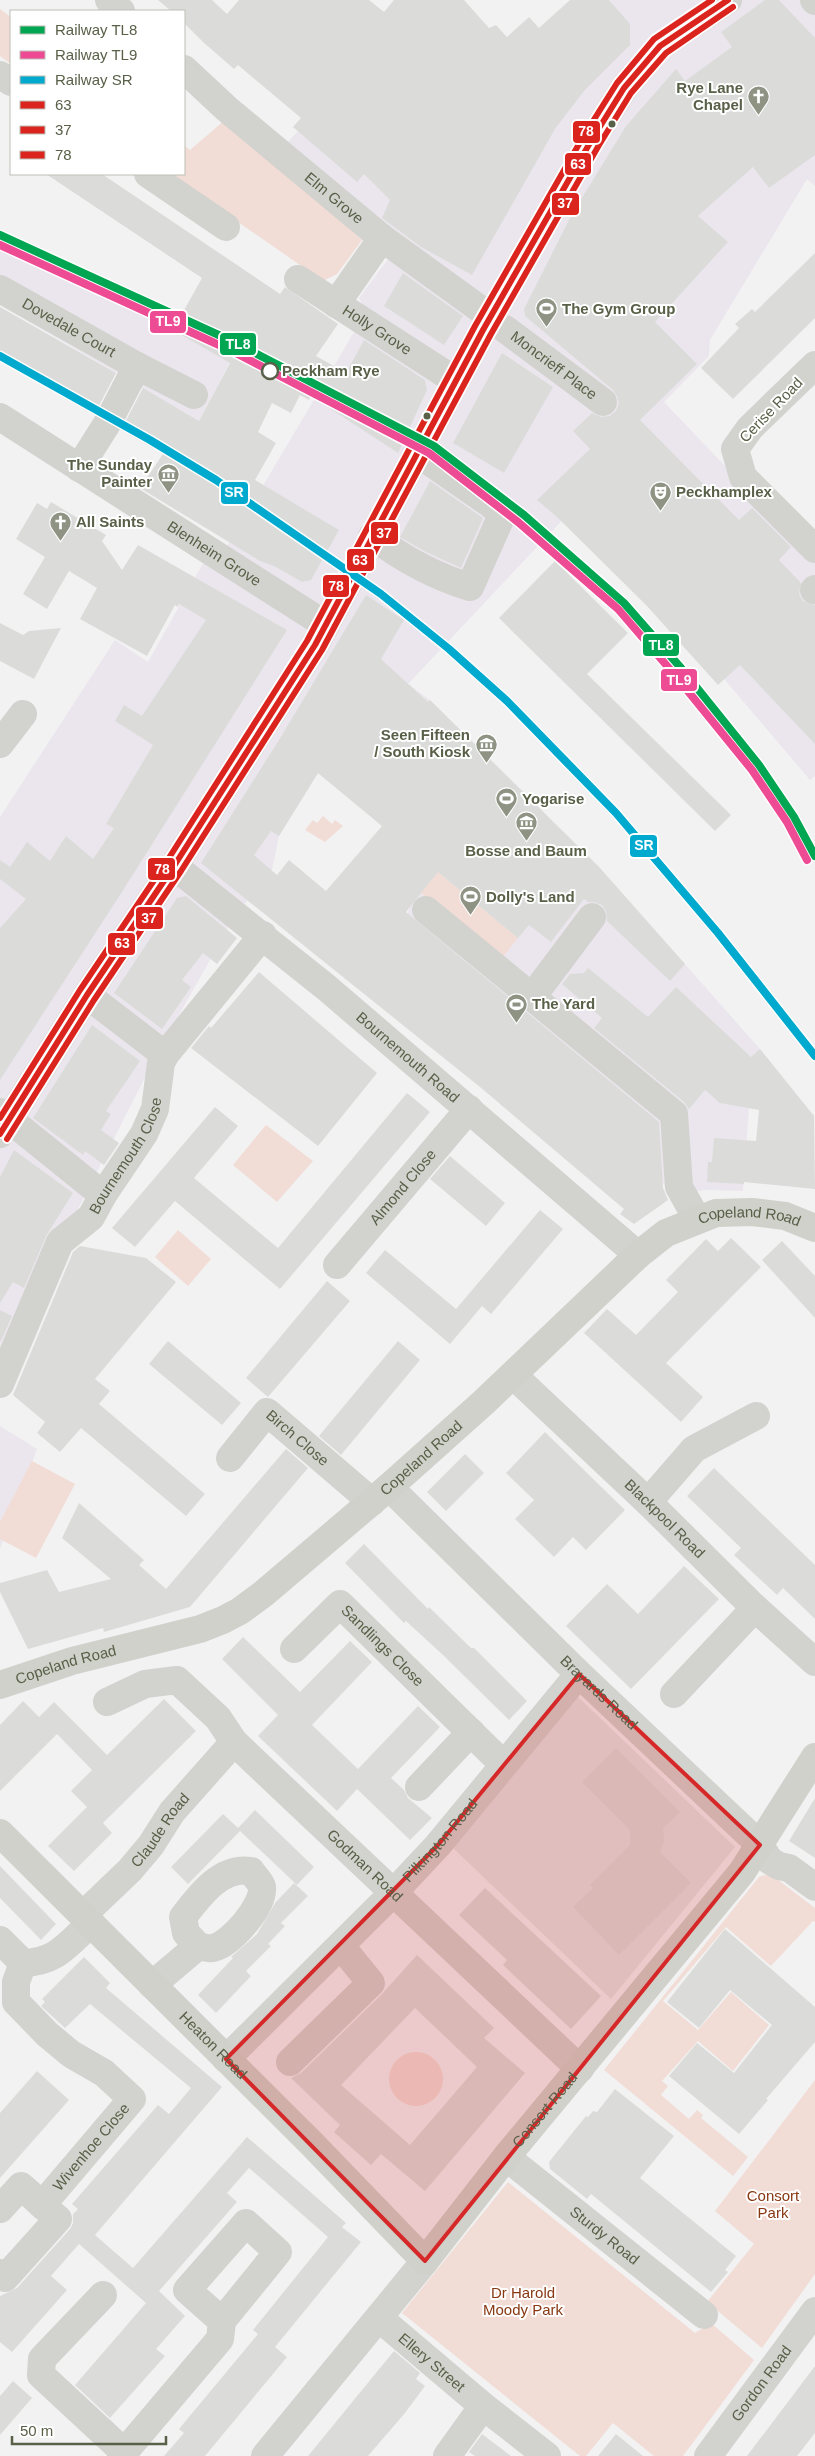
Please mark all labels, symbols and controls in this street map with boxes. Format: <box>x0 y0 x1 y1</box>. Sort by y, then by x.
legend <box>10 10 185 175</box>
text: Railway TL8 <box>55 21 137 38</box>
text: Railway TL9 <box>55 46 137 63</box>
text: Railway SR <box>55 71 133 88</box>
place label: Rye Lane Chapel <box>676 79 743 113</box>
church icon: Rye Lane Chapel <box>747 85 771 116</box>
text: 63 <box>55 96 72 113</box>
unlabelled marker <box>607 119 617 129</box>
line badge: 78 <box>572 120 601 144</box>
text: 37 <box>55 121 72 138</box>
text: 78 <box>578 123 594 139</box>
text: 78 <box>55 146 72 163</box>
line badge: 63 <box>564 152 592 176</box>
text: 63 <box>570 156 586 172</box>
street label: Elm Grove <box>302 168 367 227</box>
line badge: 37 <box>551 192 580 216</box>
text: 37 <box>557 195 573 211</box>
street label: Dovedale Court <box>19 294 119 361</box>
sports icon: The Gym Group <box>534 297 558 328</box>
place label: The Gym Group <box>562 300 675 317</box>
street label: Holly Grove <box>340 301 415 358</box>
line badge: TL9 <box>149 310 187 334</box>
text: TL9 <box>156 313 181 329</box>
street label: Moncrieff Place <box>508 327 601 403</box>
line badge: TL8 <box>219 332 257 356</box>
text: TL8 <box>226 336 251 352</box>
marker: Peckham Rye <box>261 362 279 380</box>
place label: Peckham Rye <box>282 362 380 379</box>
street label: Cerise Road <box>736 374 806 446</box>
unlabelled marker <box>422 411 432 421</box>
place label: The Sunday Painter <box>67 456 153 490</box>
museum icon: The Sunday Painter <box>156 462 180 493</box>
theatre icon: Peckhamplex <box>648 480 672 511</box>
line badge: SR <box>220 481 249 505</box>
place label: Peckhamplex <box>676 483 773 500</box>
text: SR <box>224 484 244 500</box>
church icon: All Saints <box>48 510 72 541</box>
place label: All Saints <box>76 513 144 530</box>
street label: Blenheim Grove <box>164 517 264 589</box>
line badge: 37 <box>370 521 399 545</box>
text: 37 <box>376 525 392 541</box>
line badge: 63 <box>346 548 375 572</box>
text: 63 <box>352 552 368 568</box>
line badge: 78 <box>322 574 350 598</box>
text: 78 <box>328 578 344 594</box>
line badge: TL8 <box>642 633 680 657</box>
text: TL8 <box>649 637 674 653</box>
line badge: TL9 <box>660 668 698 692</box>
text: TL9 <box>667 672 692 688</box>
place label: Seen Fifteen / South Kiosk <box>374 726 471 760</box>
museum icon: Seen Fifteen / South Kiosk <box>474 732 498 763</box>
sports icon: Yogarise <box>494 787 518 818</box>
place label: Yogarise <box>522 790 584 807</box>
museum icon: Bosse and Baum <box>514 811 538 842</box>
line badge: SR <box>629 834 658 858</box>
text: SR <box>634 837 654 853</box>
place label: Bosse and Baum <box>465 842 587 859</box>
line badge: 78 <box>147 857 176 881</box>
text: 78 <box>154 861 170 877</box>
sports icon: Dolly's Land <box>458 885 482 916</box>
place label: Dolly's Land <box>486 888 575 905</box>
line badge: 37 <box>135 906 164 930</box>
text: 37 <box>141 910 157 926</box>
line badge: 63 <box>107 932 136 956</box>
text: 63 <box>114 935 130 951</box>
sports icon: The Yard <box>504 992 528 1023</box>
place label: The Yard <box>532 995 595 1012</box>
street label: Bournemouth Road <box>353 1008 463 1106</box>
street label: Bournemouth Close <box>85 1096 164 1217</box>
street label: Almond Close <box>366 1146 439 1228</box>
street label: Copeland Road <box>695 1203 804 1230</box>
street label: Birch Close <box>263 1406 332 1469</box>
street label: Copeland Road <box>376 1417 465 1499</box>
street label: Blackpool Road <box>621 1476 708 1561</box>
street label: Sandlings Close <box>338 1601 428 1689</box>
street label: Copeland Road <box>13 1641 118 1687</box>
street label: Brayards Road <box>557 1652 641 1733</box>
street label: Claude Road <box>127 1790 193 1870</box>
street label: Pilkington Road <box>399 1795 481 1885</box>
street label: Godman Road <box>324 1826 406 1905</box>
street label: Heaton Road <box>176 2008 251 2082</box>
street label: Consort Road <box>508 2069 581 2151</box>
street label: Wivenhoe Close <box>49 2100 133 2194</box>
park label: Consort Park <box>747 2187 800 2221</box>
street label: Sturdy Road <box>567 2203 643 2268</box>
park label: Dr Harold Moody Park <box>483 2284 564 2318</box>
street label: Ellery Street <box>395 2329 469 2396</box>
street label: Gordon Road <box>727 2342 795 2425</box>
scale bar <box>12 2414 166 2446</box>
text: 50 m <box>20 2422 53 2439</box>

